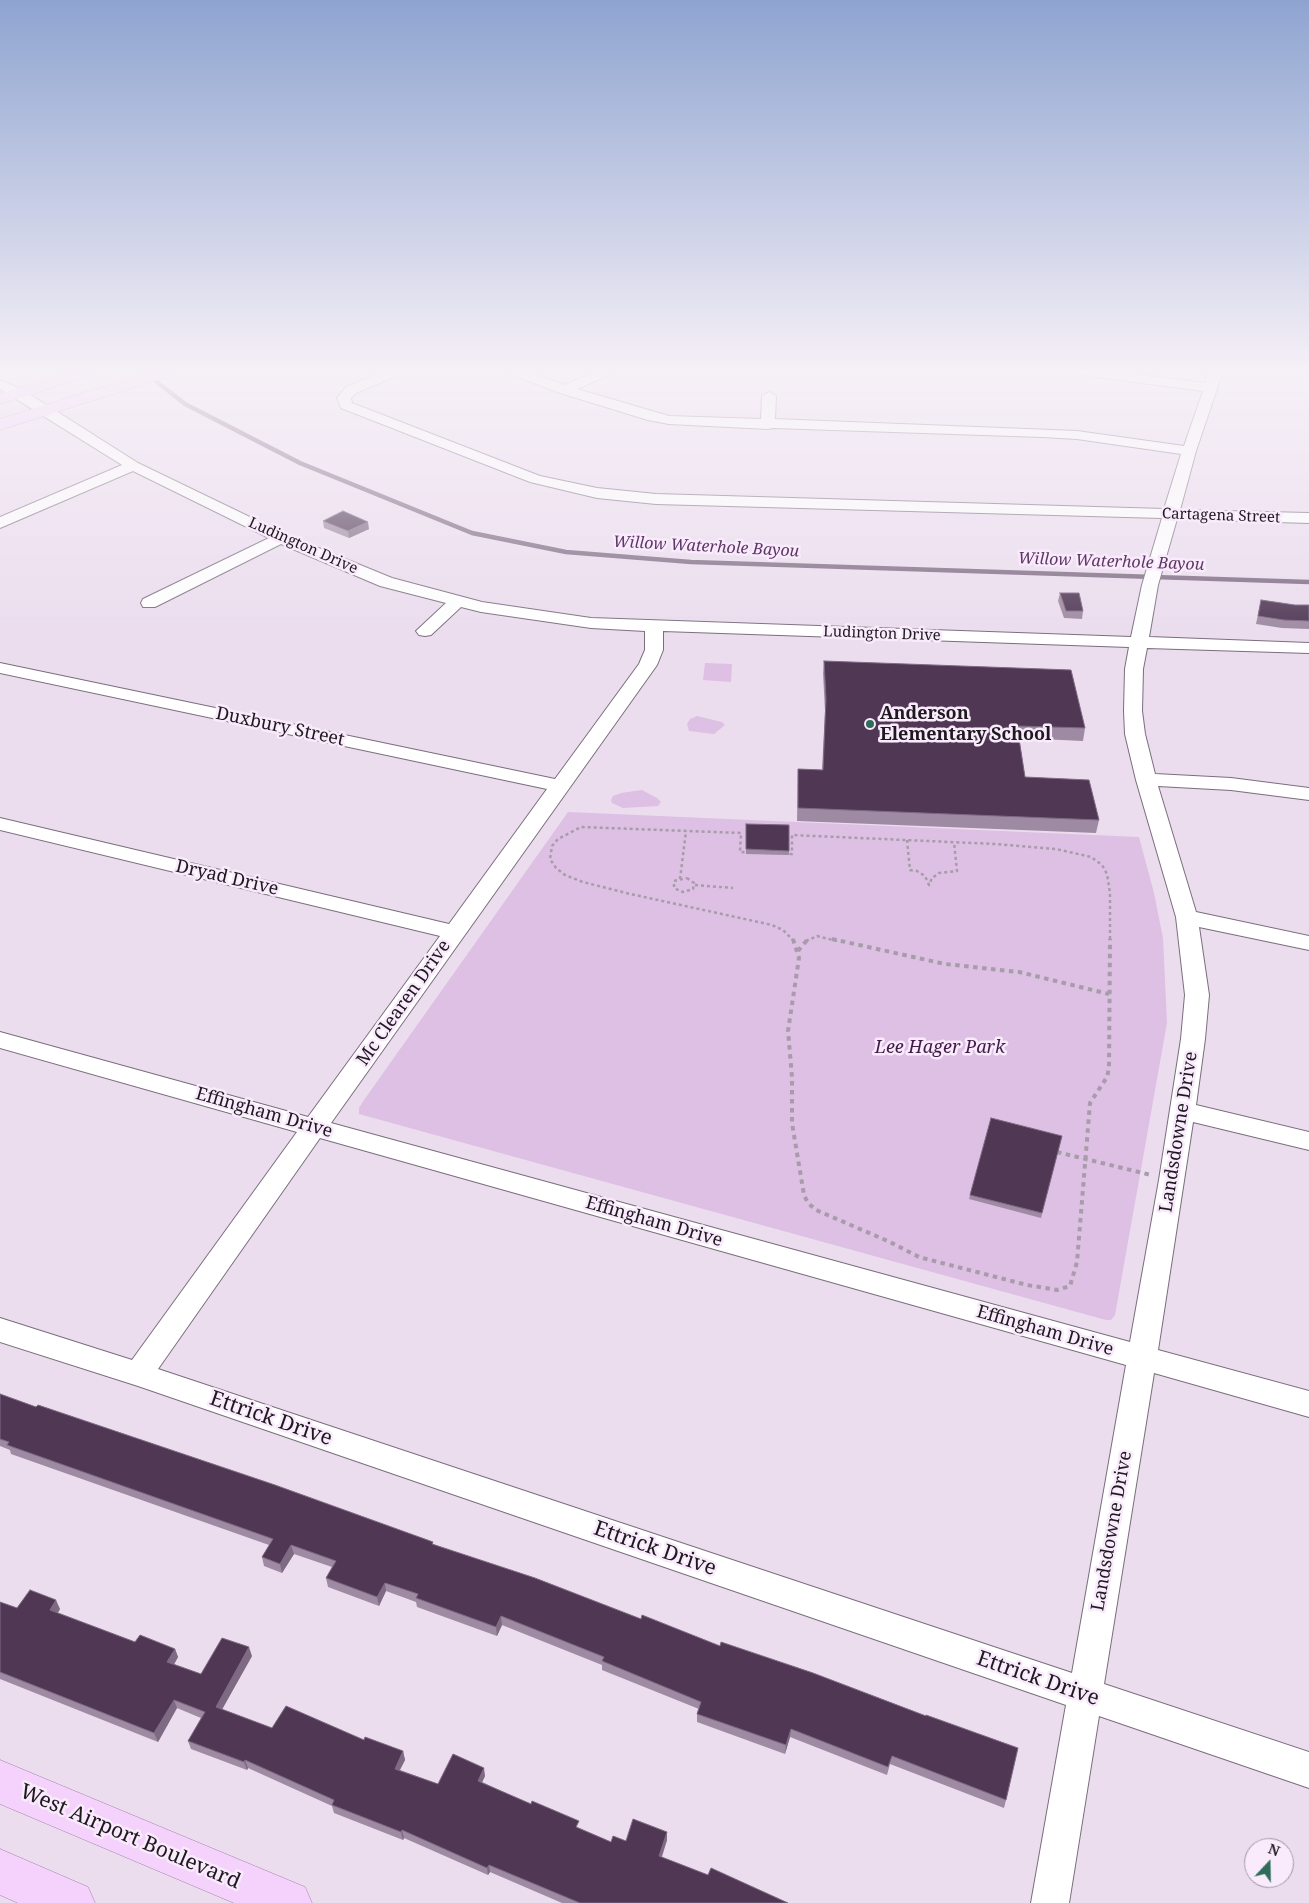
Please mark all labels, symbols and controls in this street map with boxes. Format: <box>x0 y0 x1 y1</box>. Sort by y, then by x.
street label: Cartagena Street <box>1162 505 1280 527</box>
street label: Ludington Drive <box>246 514 360 578</box>
water label: Willow Waterhole Bayou <box>612 533 800 561</box>
water label: Willow Waterhole Bayou <box>1017 549 1205 575</box>
street label: Ludington Drive <box>823 623 941 645</box>
street label: Duxbury Street <box>214 703 346 751</box>
place label: Anderson Elementary School <box>880 703 1051 746</box>
marker: Anderson Elementary School <box>864 718 876 730</box>
street label: Dryad Drive <box>173 856 281 900</box>
street label: Mc Clearen Drive <box>353 936 455 1070</box>
park label: Lee Hager Park <box>875 1037 1005 1059</box>
street label: Landsdowne Drive <box>1156 1050 1202 1214</box>
street label: Effingham Drive <box>193 1083 335 1143</box>
street label: Effingham Drive <box>583 1192 725 1252</box>
street label: Effingham Drive <box>974 1301 1116 1361</box>
street label: Ettrick Drive <box>206 1386 336 1452</box>
street label: Landsdowne Drive <box>1087 1449 1137 1613</box>
street label: Ettrick Drive <box>590 1516 720 1582</box>
street label: Ettrick Drive <box>973 1646 1103 1712</box>
street label: West Airport Boulevard <box>16 1779 244 1895</box>
north arrow <box>1244 1838 1294 1888</box>
text: N <box>1266 1839 1283 1860</box>

